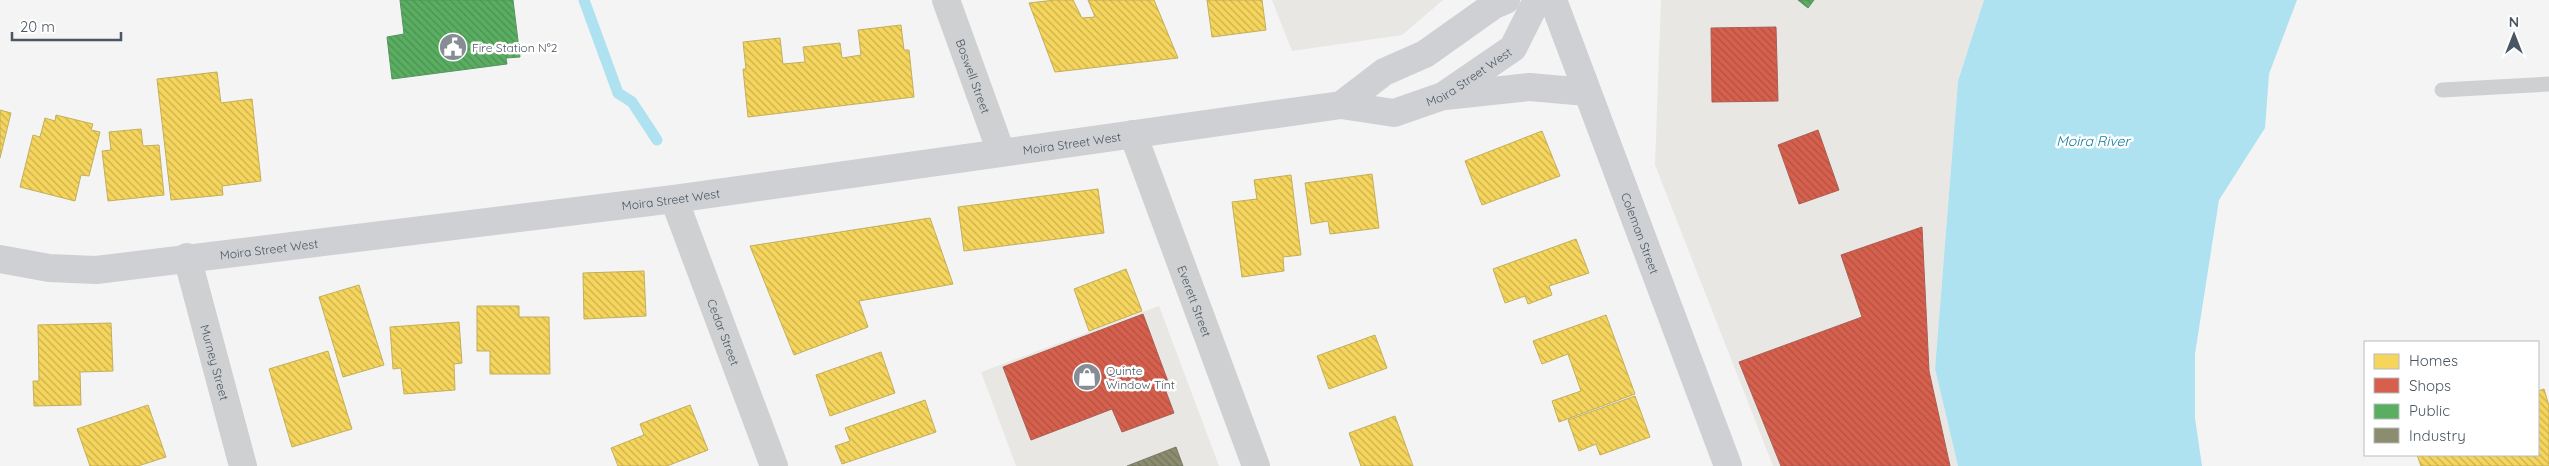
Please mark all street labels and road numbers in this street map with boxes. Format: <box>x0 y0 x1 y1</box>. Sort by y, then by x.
street label: Boswell Street <box>953 37 994 115</box>
street label: Moira Street West <box>1424 44 1514 109</box>
street label: Moira Street West <box>1022 129 1122 157</box>
street label: Moira Street West <box>621 185 721 213</box>
street label: Coleman Street <box>1618 190 1663 276</box>
street label: Moira Street West <box>219 235 319 262</box>
street label: Everett Street <box>1175 263 1215 339</box>
street label: Cedar Street <box>705 297 743 367</box>
street label: Murney Street <box>198 323 233 402</box>

